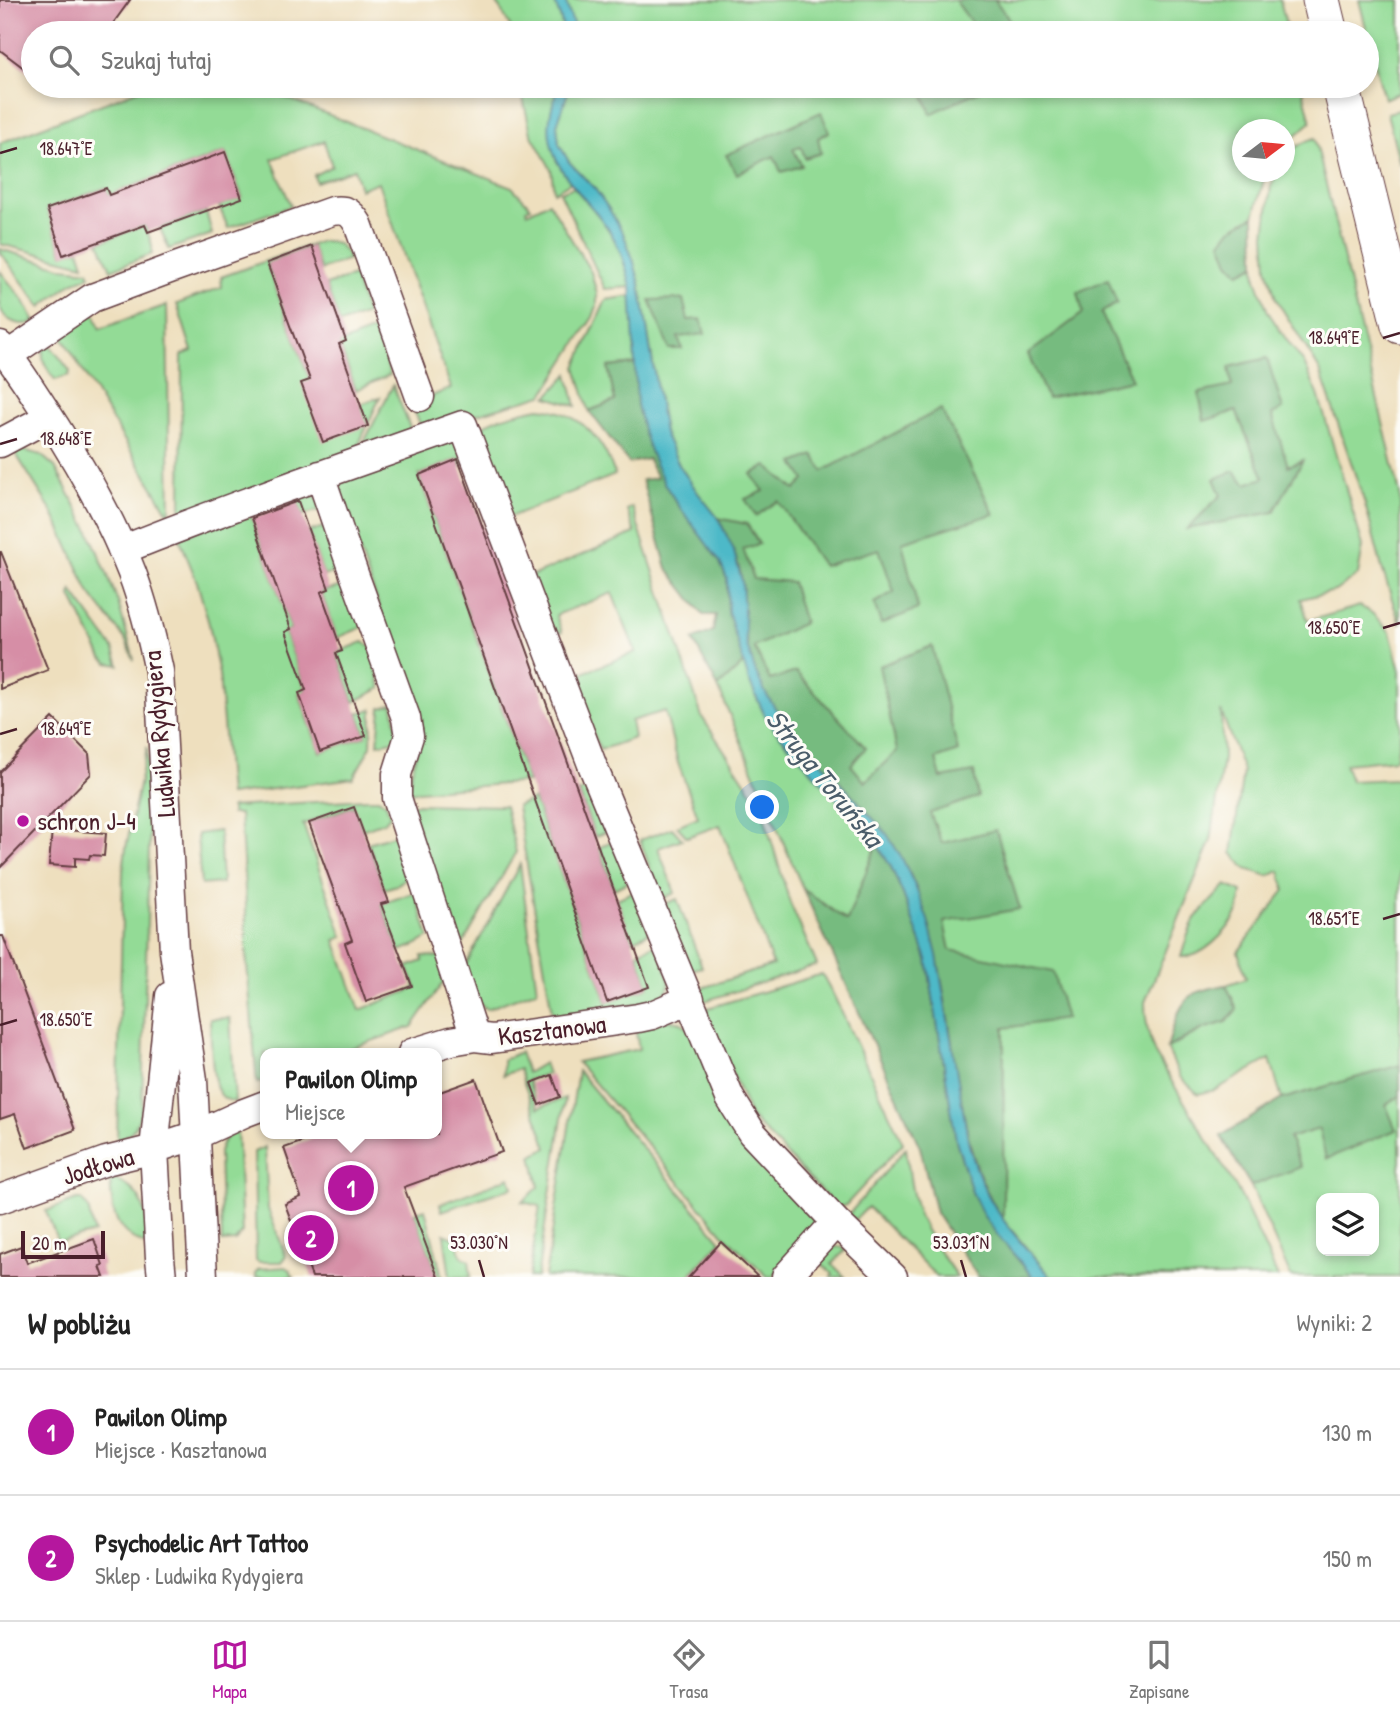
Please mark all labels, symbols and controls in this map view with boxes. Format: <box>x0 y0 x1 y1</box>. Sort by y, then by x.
search box <box>21 21 1379 98</box>
icon: search <box>45 41 83 79</box>
text: Szukaj tutaj <box>101 42 212 77</box>
north arrow <box>1232 119 1295 182</box>
text: 18.647°E <box>39 136 93 161</box>
text: 18.649°E <box>1309 325 1359 350</box>
text: 18.648°E <box>40 426 92 451</box>
text: 18.650°E <box>1307 615 1361 640</box>
street label: Ludwika Rydygiera <box>134 649 183 819</box>
water label: Struga Toruńska <box>758 701 894 857</box>
text: 18.649°E <box>41 716 91 741</box>
your location <box>745 790 779 824</box>
place label: schron J-4 <box>37 803 136 838</box>
marker: schron J-4 <box>15 813 31 829</box>
text: 18.651°E <box>1308 906 1360 931</box>
street label: Kasztanowa <box>496 1006 608 1053</box>
text: 18.650°E <box>39 1007 93 1032</box>
popup <box>260 1048 442 1139</box>
text: Pawilon Olimp <box>285 1061 417 1096</box>
text: Miejsce <box>285 1096 345 1127</box>
street label: Jodłowa <box>58 1138 138 1193</box>
pin: 1 <box>328 1162 374 1214</box>
map controls <box>1316 1193 1379 1256</box>
button: layers <box>1316 1193 1379 1256</box>
pin: 2 <box>288 1212 334 1264</box>
scale bar <box>21 1228 105 1260</box>
text: 20 m <box>32 1230 67 1256</box>
text: 53.030°N <box>450 1230 508 1255</box>
text: 53.031°N <box>933 1230 989 1255</box>
text: W pobliżu <box>28 1303 130 1343</box>
text: Wyniki: 2 <box>1296 1307 1372 1338</box>
text: Pawilon Olimp <box>95 1399 227 1434</box>
text: 1 <box>47 1417 55 1448</box>
text: 130 m <box>1322 1417 1372 1448</box>
text: Miejsce · Kasztanowa <box>95 1434 267 1465</box>
text: Psychodelic Art Tattoo <box>95 1525 308 1560</box>
text: 2 <box>46 1543 56 1574</box>
text: 150 m <box>1323 1543 1372 1574</box>
text: Sklep · Ludwika Rydygiera <box>95 1560 303 1591</box>
tab: Mapa <box>211 1636 249 1704</box>
tab: Trasa <box>670 1636 708 1704</box>
tab: Zapisane <box>1129 1636 1189 1704</box>

